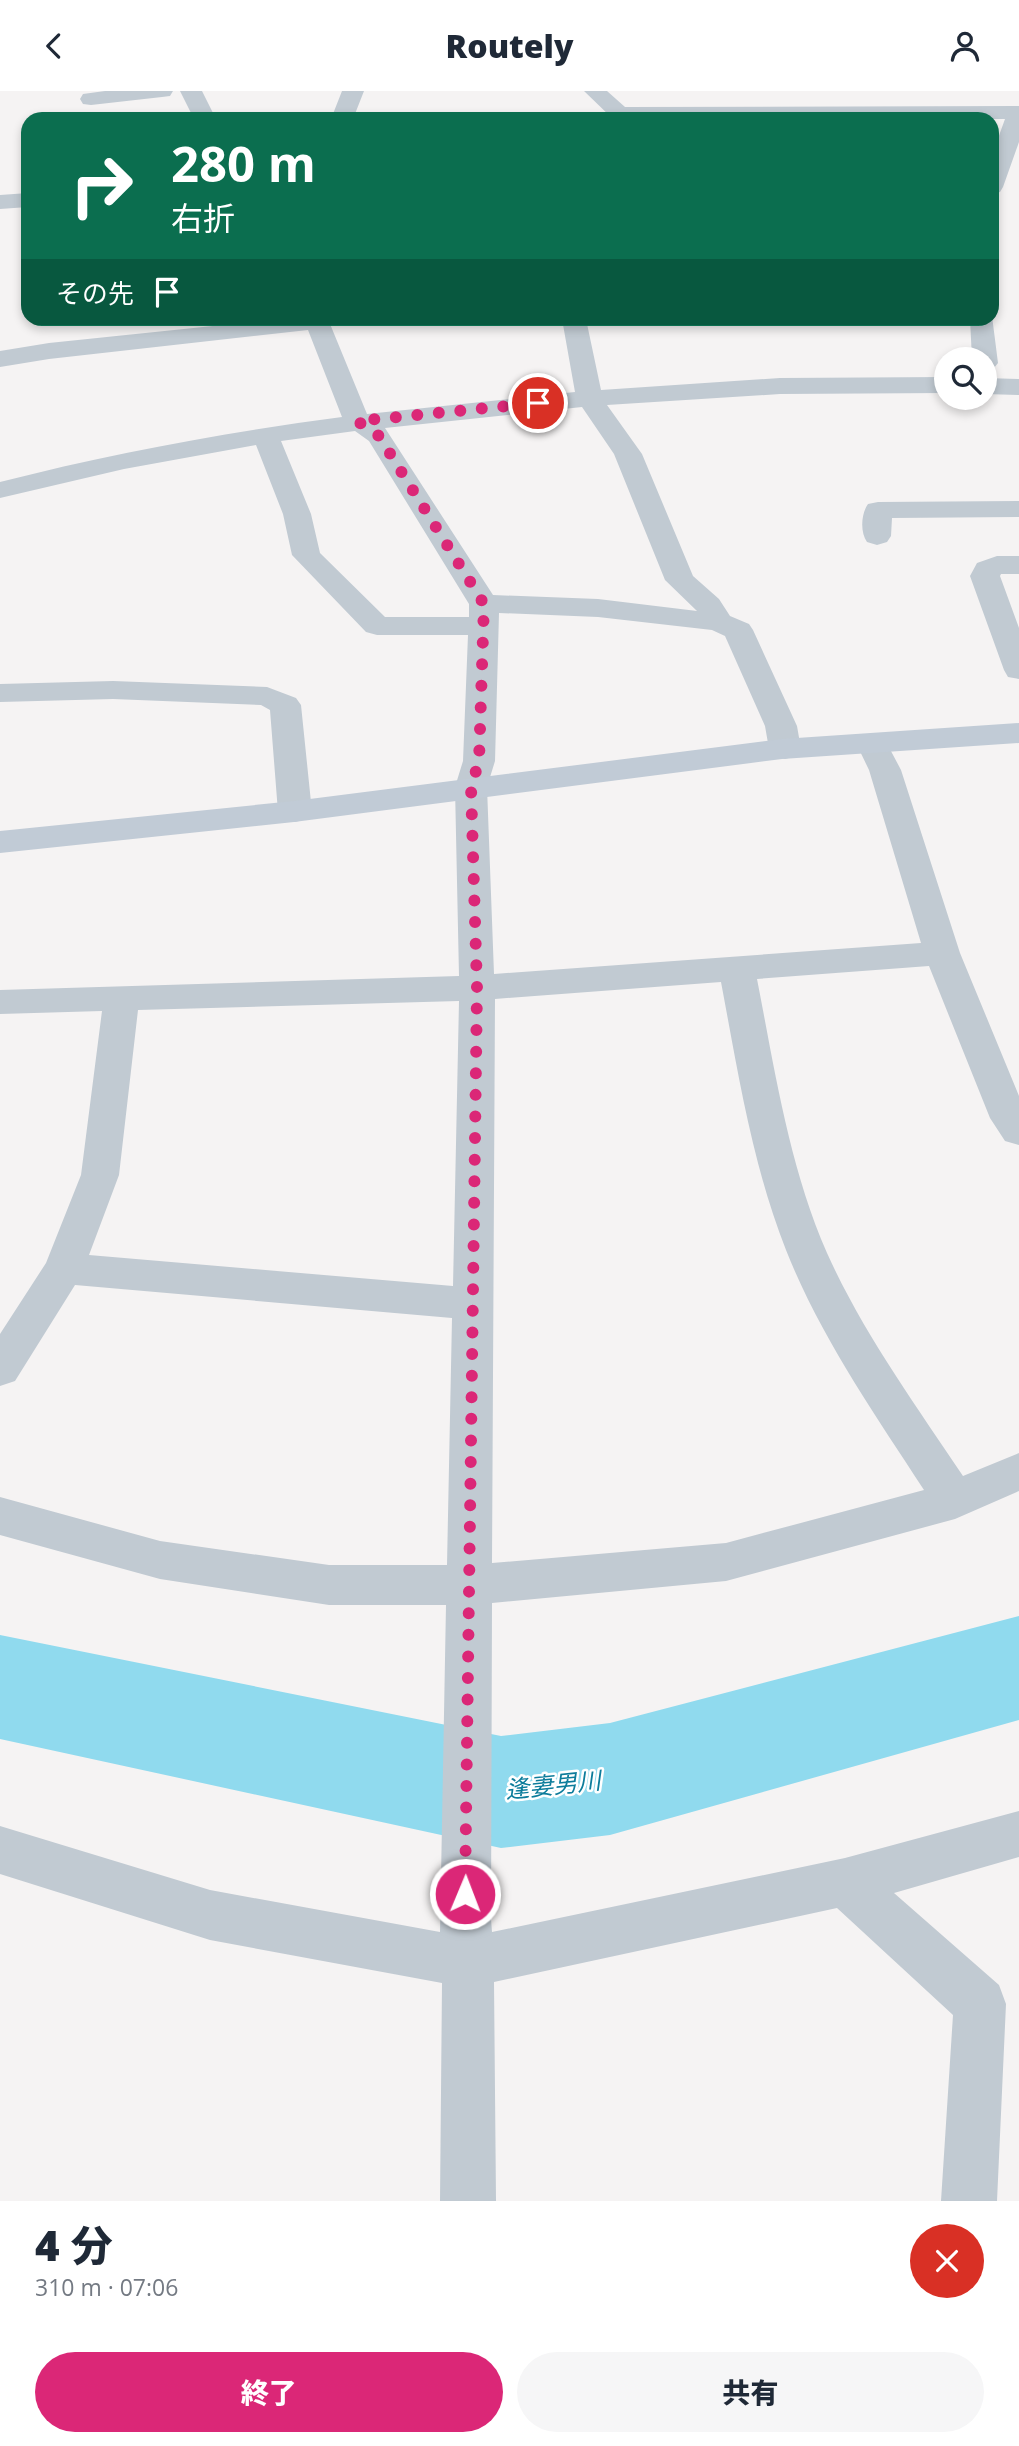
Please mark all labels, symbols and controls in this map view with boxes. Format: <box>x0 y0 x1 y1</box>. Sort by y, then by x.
text: Routely <box>446 24 573 67</box>
icon: back <box>35 27 73 65</box>
icon: person <box>946 27 984 65</box>
text: 280 m <box>171 130 316 196</box>
icon: right <box>56 140 147 231</box>
text: 右折 <box>171 196 235 239</box>
icon: arrive <box>148 273 186 311</box>
text: その先 <box>56 275 134 311</box>
map controls <box>934 347 997 410</box>
button: search <box>934 347 997 410</box>
pin <box>508 373 568 433</box>
icon: arrive <box>519 384 557 422</box>
water label: 逢妻男川 <box>504 1762 605 1805</box>
position arrow <box>428 1857 502 1931</box>
text: 4 分 <box>35 2216 113 2273</box>
button: close <box>910 2224 984 2298</box>
text: 310 m · 07:06 <box>35 2271 178 2303</box>
button: 終了 <box>35 2352 503 2432</box>
button: 共有 <box>517 2352 984 2432</box>

